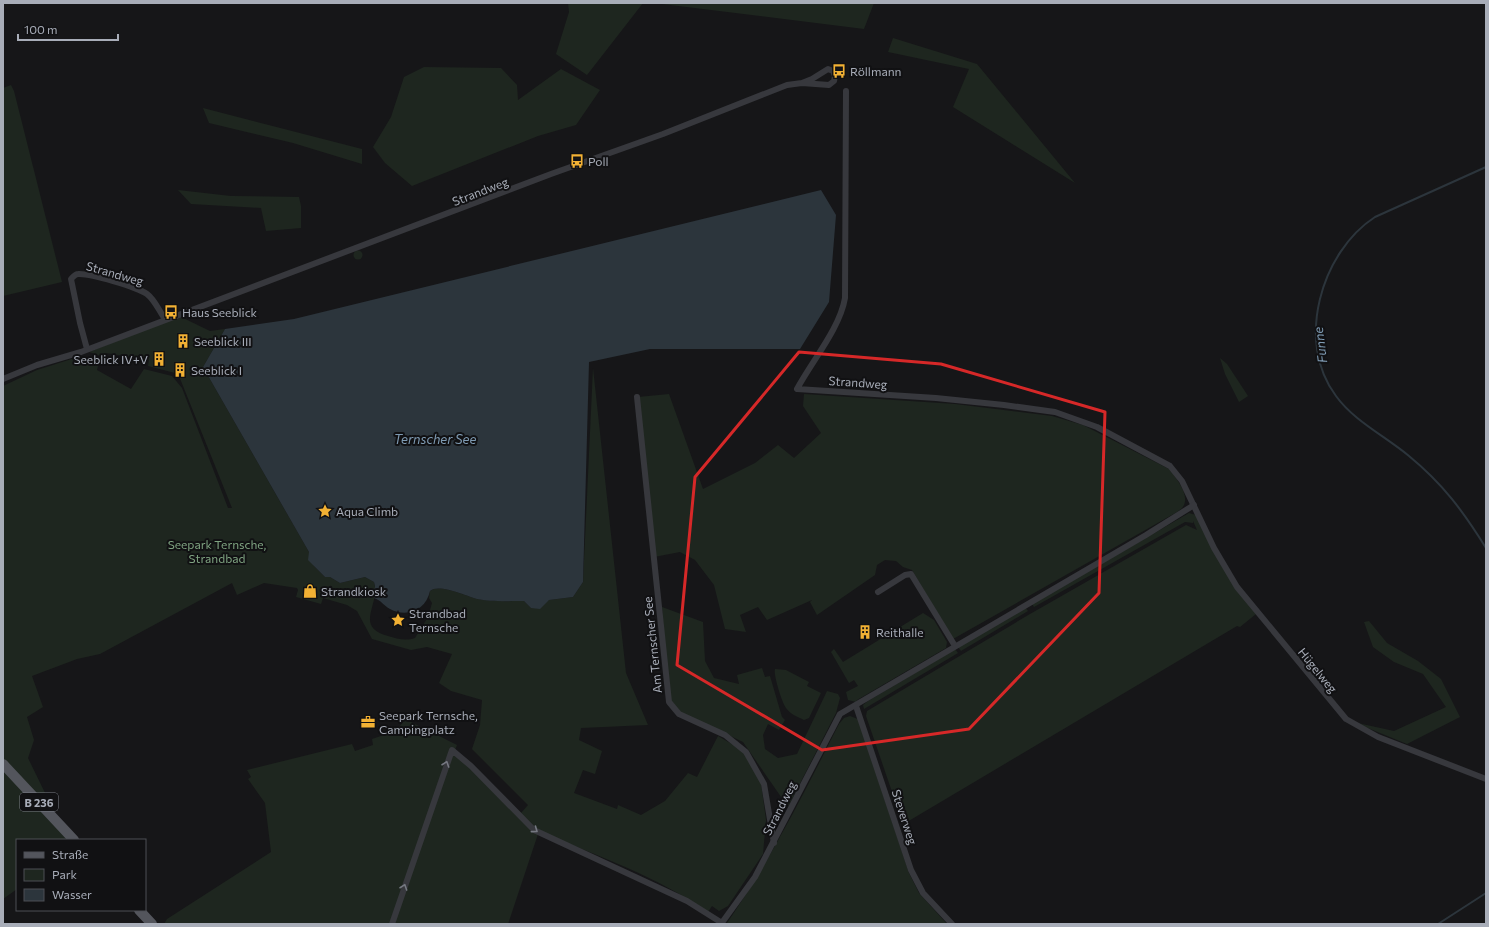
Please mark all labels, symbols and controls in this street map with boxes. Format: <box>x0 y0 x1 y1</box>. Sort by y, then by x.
scale bar <box>18 16 118 42</box>
text: 100 m <box>24 22 58 36</box>
bus stop icon: Röllmann <box>831 63 847 79</box>
place label: Röllmann <box>850 64 901 78</box>
bus stop icon: Poll <box>569 153 585 169</box>
place label: Poll <box>588 154 609 168</box>
street label: Strandweg <box>450 174 510 208</box>
street label: Strandweg <box>85 258 146 288</box>
bus stop icon: Haus Seeblick <box>163 304 179 320</box>
place label: Haus Seeblick <box>182 305 258 319</box>
water label: Funne <box>1310 326 1330 364</box>
building icon: Seeblick III <box>175 333 191 349</box>
place label: Seeblick III <box>194 334 252 348</box>
building icon: Seeblick IV+V <box>151 351 167 367</box>
place label: Seeblick IV+V <box>73 352 148 366</box>
building icon: Seeblick I <box>172 362 188 378</box>
place label: Seeblick I <box>191 363 242 377</box>
street label: Strandweg <box>828 373 888 391</box>
water label: Ternscher See <box>394 431 476 447</box>
place icon: Aqua Climb <box>317 503 333 519</box>
place label: Aqua Climb <box>336 504 398 518</box>
park label: Seepark Ternsche, Strandbad <box>168 537 267 565</box>
shop icon: Strandkiosk <box>302 583 318 599</box>
place label: Strandkiosk <box>321 584 387 598</box>
street label: Am Ternscher See <box>640 596 664 694</box>
place label: Strandbad Ternsche <box>409 606 466 634</box>
place icon: Strandbad Ternsche <box>390 612 406 628</box>
building icon: Reithalle <box>857 624 873 640</box>
place label: Reithalle <box>876 625 924 639</box>
street label: Hügelweg <box>1296 645 1341 696</box>
place label: Seepark Ternsche, Campingplatz <box>379 708 478 736</box>
office icon: Seepark Ternsche, Campingplatz <box>360 714 376 730</box>
one-way arrow <box>441 761 450 768</box>
street label: Strandweg <box>759 778 799 837</box>
street label: Steverweg <box>889 788 921 847</box>
road number: B 236 <box>20 793 58 811</box>
one-way arrow <box>530 825 537 832</box>
legend <box>16 839 146 911</box>
text: Straße <box>52 847 88 861</box>
text: Park <box>52 867 78 881</box>
one-way arrow <box>399 884 408 891</box>
text: Wasser <box>52 887 92 901</box>

